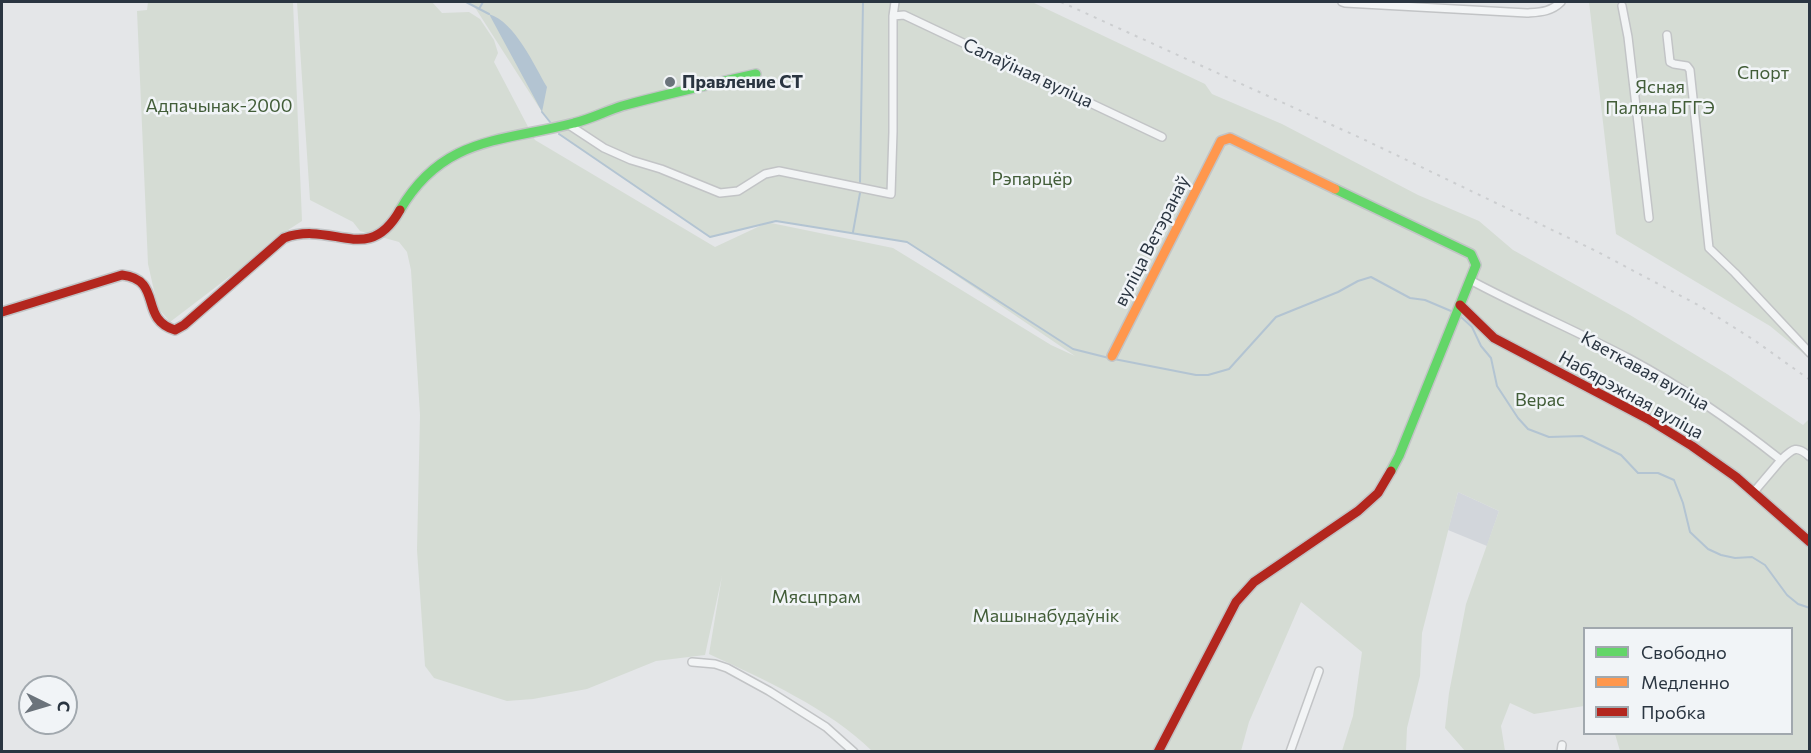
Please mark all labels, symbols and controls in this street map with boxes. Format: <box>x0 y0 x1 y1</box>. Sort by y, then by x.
street label: Салаўіная вуліца <box>960 33 1096 113</box>
park label: Спорт <box>1737 62 1789 84</box>
place label: Правление СТ <box>682 71 803 93</box>
marker: Правление СТ <box>663 75 677 89</box>
park label: Ясная Паляна БГГЭ <box>1605 76 1715 118</box>
park label: Адпачынак-2000 <box>146 95 292 117</box>
park label: Рэпарцёр <box>992 168 1072 190</box>
street label: вуліца Ветэранаў <box>1110 172 1194 310</box>
street label: Кветкавая вуліца <box>1577 327 1713 415</box>
street label: Набярэжная вуліца <box>1555 346 1707 444</box>
park label: Верас <box>1515 389 1565 411</box>
park label: Мясцпрам <box>772 586 860 608</box>
park label: Машынабудаўнік <box>973 605 1119 627</box>
legend <box>1583 627 1793 735</box>
text: Свободно <box>1641 641 1727 663</box>
text: Медленно <box>1641 671 1730 693</box>
north arrow <box>18 675 78 735</box>
text: С <box>54 700 74 713</box>
text: Пробка <box>1641 701 1706 723</box>

